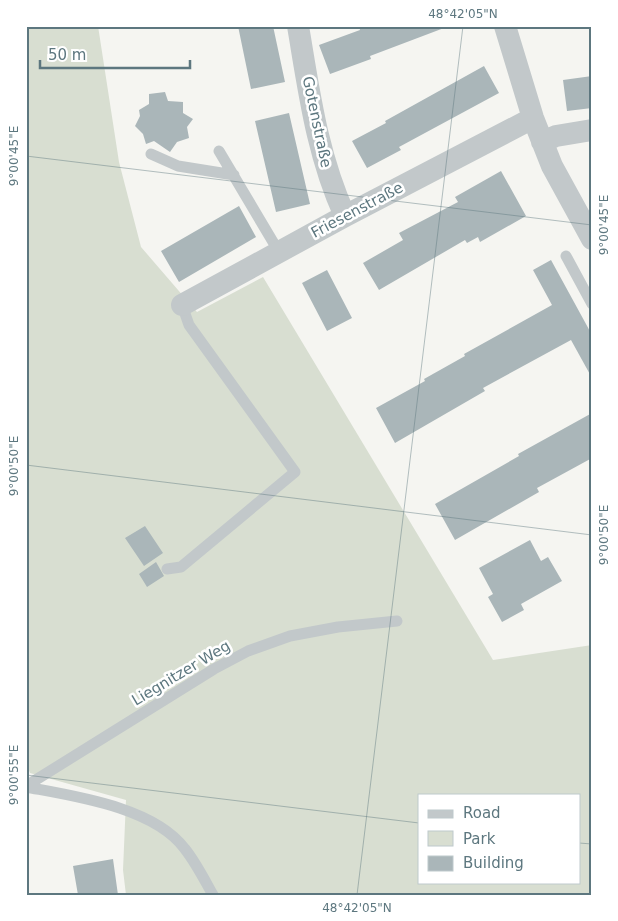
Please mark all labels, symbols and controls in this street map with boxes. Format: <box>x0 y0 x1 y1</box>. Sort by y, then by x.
text: 48°42'05"N <box>428 7 498 21</box>
scale bar <box>40 38 190 70</box>
text: 50 m <box>48 46 86 64</box>
street label: Gotenstraße <box>299 75 335 169</box>
text: 9°00'45"E <box>7 126 21 186</box>
street label: Friesenstraße <box>308 178 406 242</box>
text: 9°00'45"E <box>597 195 611 255</box>
text: 9°00'50"E <box>7 436 21 496</box>
text: 9°00'50"E <box>597 505 611 565</box>
street label: Liegnitzer Weg <box>129 637 233 709</box>
text: 9°00'55"E <box>7 745 21 805</box>
legend <box>418 794 580 884</box>
text: Road <box>463 804 501 822</box>
text: Park <box>463 830 496 848</box>
text: Building <box>463 854 524 872</box>
text: 48°42'05"N <box>322 901 392 915</box>

